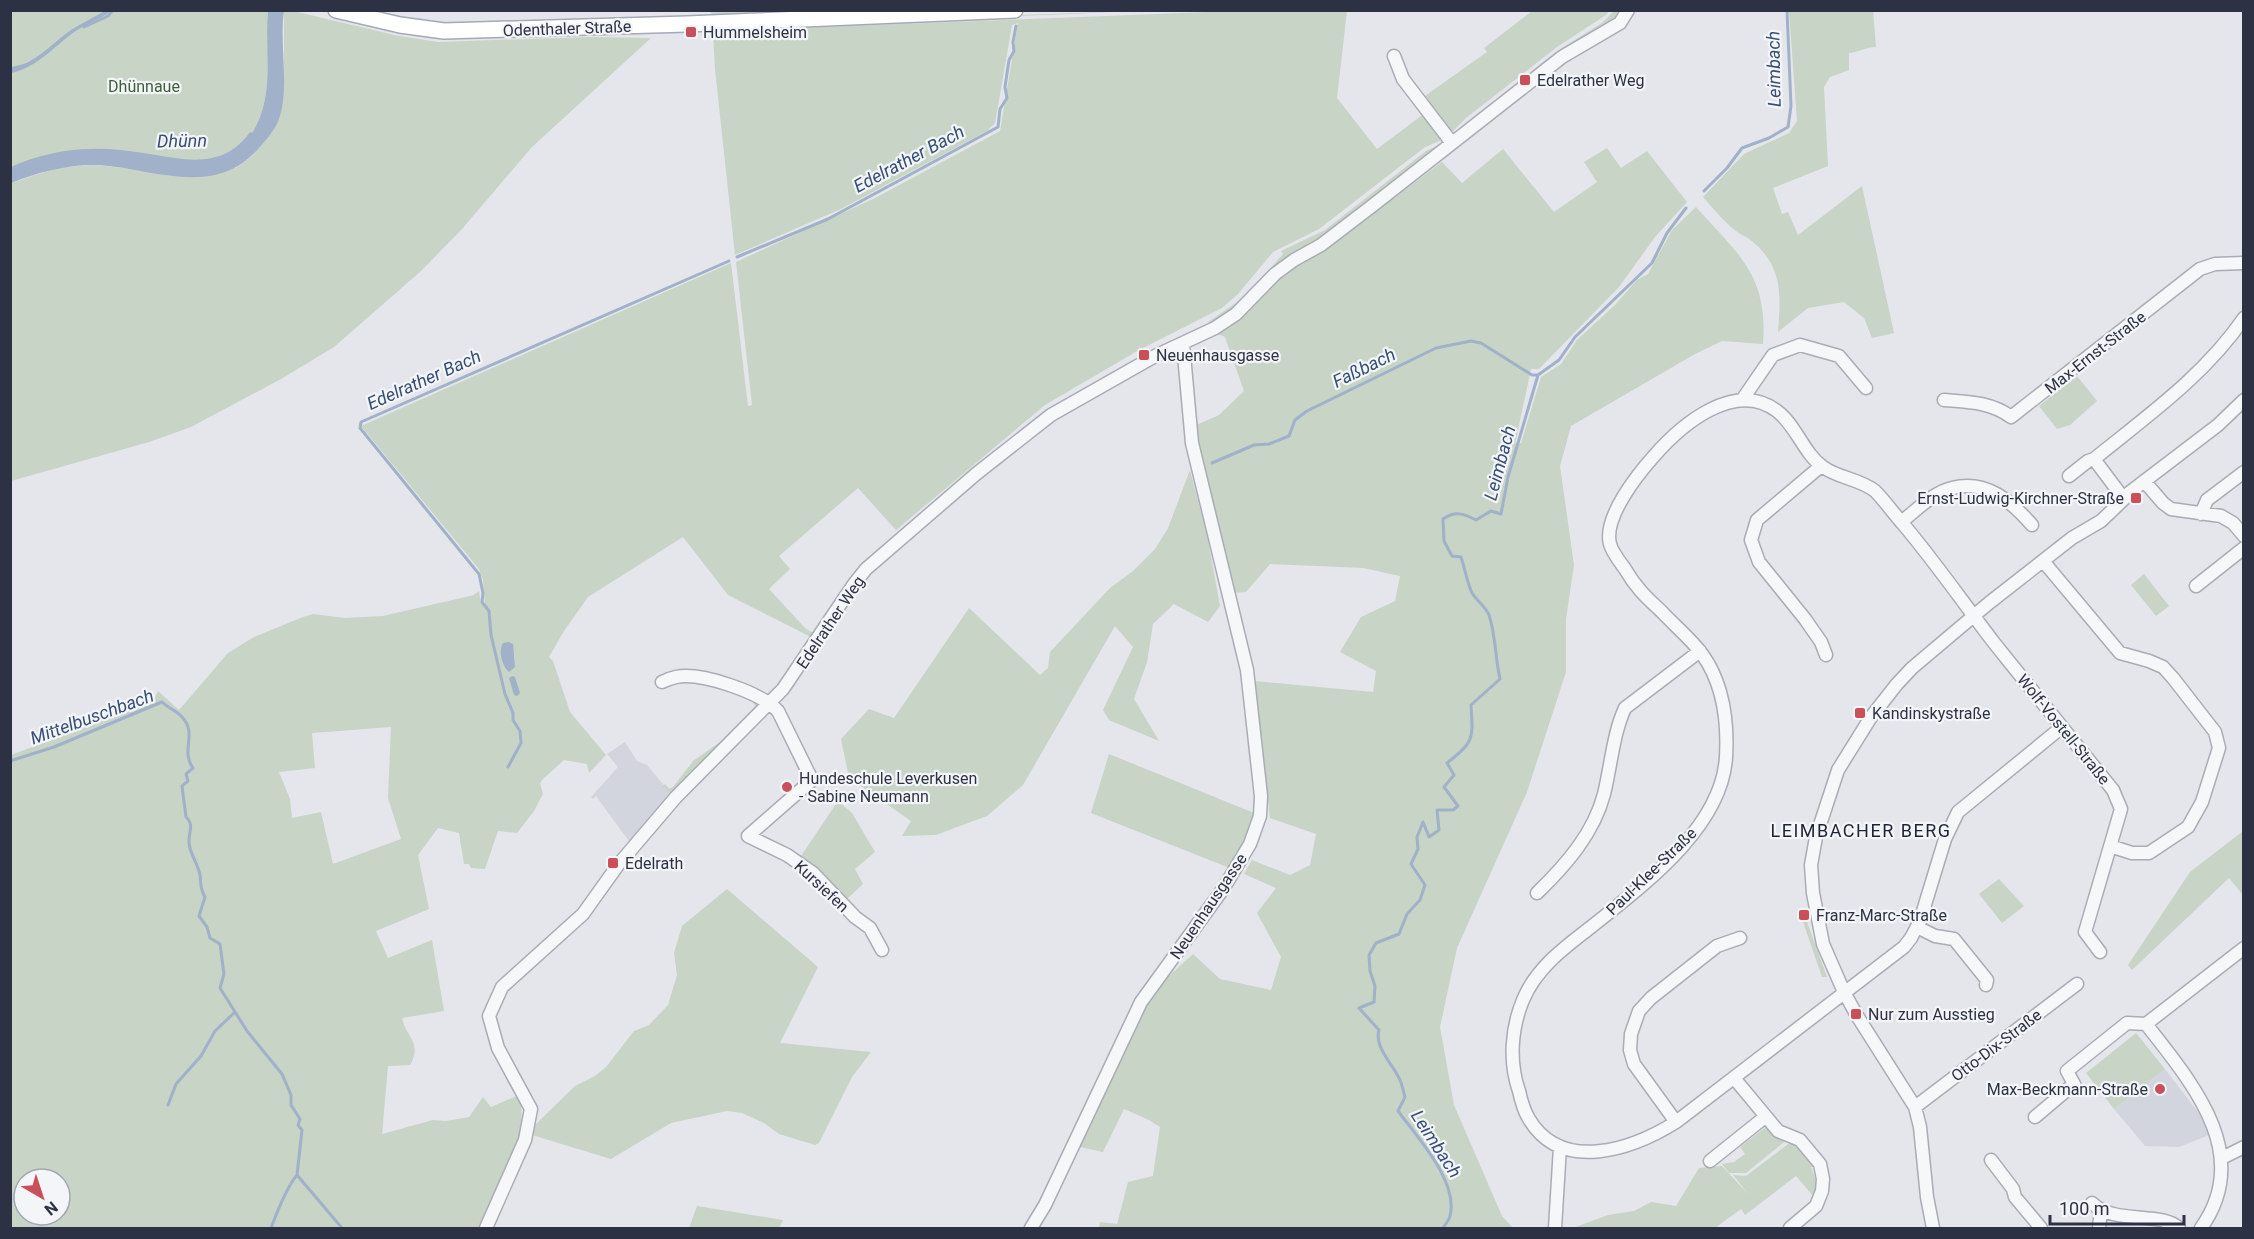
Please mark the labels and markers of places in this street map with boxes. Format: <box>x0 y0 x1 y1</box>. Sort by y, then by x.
place label: Hummelsheim <box>703 23 807 42</box>
marker: Hummelsheim <box>684 25 698 39</box>
place label: Edelrather Weg <box>1537 71 1645 90</box>
marker: Edelrather Weg <box>1518 73 1532 87</box>
place label: Neuenhausgasse <box>1156 346 1279 365</box>
marker: Neuenhausgasse <box>1137 348 1151 362</box>
place label: Ernst-Ludwig-Kirchner-Straße <box>1917 489 2124 508</box>
marker: Ernst-Ludwig-Kirchner-Straße <box>2129 491 2143 505</box>
place label: Kandinskystraße <box>1872 704 1991 723</box>
marker: Kandinskystraße <box>1853 706 1867 720</box>
place label: Hundeschule Leverkusen - Sabine Neumann <box>799 769 977 806</box>
marker: Hundeschule Leverkusen - Sabine Neumann <box>780 780 794 794</box>
place label: Edelrath <box>625 854 683 873</box>
marker: Edelrath <box>606 856 620 870</box>
place label: Franz-Marc-Straße <box>1816 906 1947 925</box>
marker: Franz-Marc-Straße <box>1797 908 1811 922</box>
place label: Nur zum Ausstieg <box>1868 1005 1995 1024</box>
marker: Nur zum Ausstieg <box>1849 1007 1863 1021</box>
place label: Max-Beckmann-Straße <box>1987 1080 2148 1099</box>
marker: Max-Beckmann-Straße <box>2153 1082 2167 1096</box>

